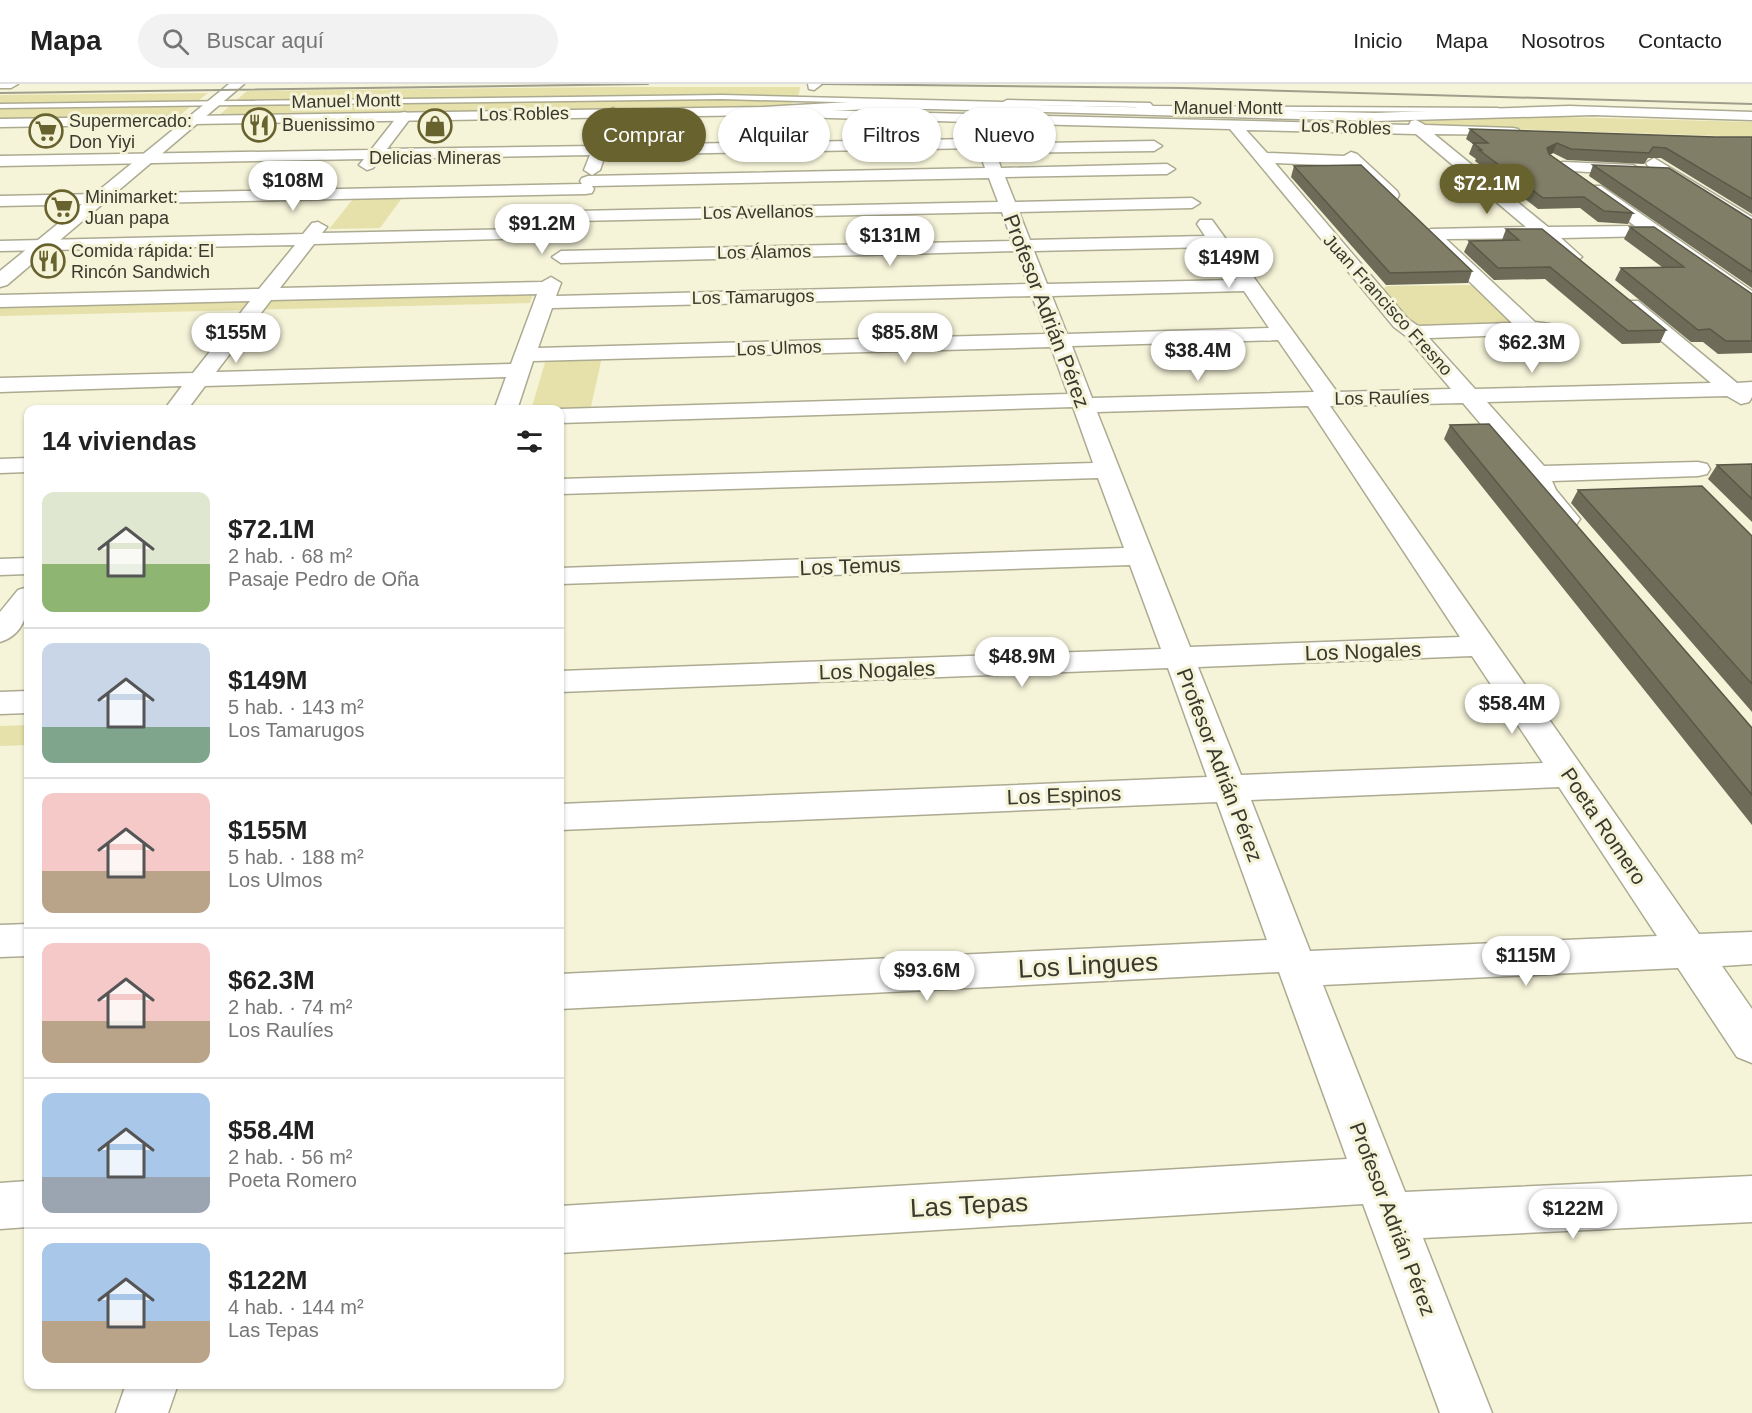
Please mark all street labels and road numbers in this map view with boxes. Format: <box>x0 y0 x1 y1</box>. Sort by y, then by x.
street label: Manuel Montt <box>291 90 401 112</box>
street label: Manuel Montt <box>1173 98 1283 118</box>
street label: Los Robles <box>479 103 569 125</box>
street label: Los Robles <box>1301 115 1391 139</box>
street label: Los Avellanos <box>702 201 814 223</box>
street label: Profesor Adrián Pérez <box>999 211 1095 411</box>
street label: Juan Francisco Fresno <box>1319 230 1457 380</box>
street label: Los Álamos <box>717 241 811 263</box>
street label: Los Tamarugos <box>691 286 815 308</box>
street label: Los Ulmos <box>736 337 822 359</box>
street label: Los Raulíes <box>1334 387 1430 409</box>
street label: Los Temus <box>799 553 901 579</box>
street label: Los Nogales <box>1304 637 1422 665</box>
street label: Los Nogales <box>818 656 936 684</box>
street label: Profesor Adrián Pérez <box>1172 665 1268 865</box>
street label: Poeta Romero <box>1557 763 1651 889</box>
street label: Los Espinos <box>1006 782 1122 808</box>
street label: Los Lingues <box>1017 946 1159 984</box>
street label: Profesor Adrián Pérez <box>1345 1119 1441 1319</box>
street label: Las Tepas <box>909 1187 1029 1223</box>

